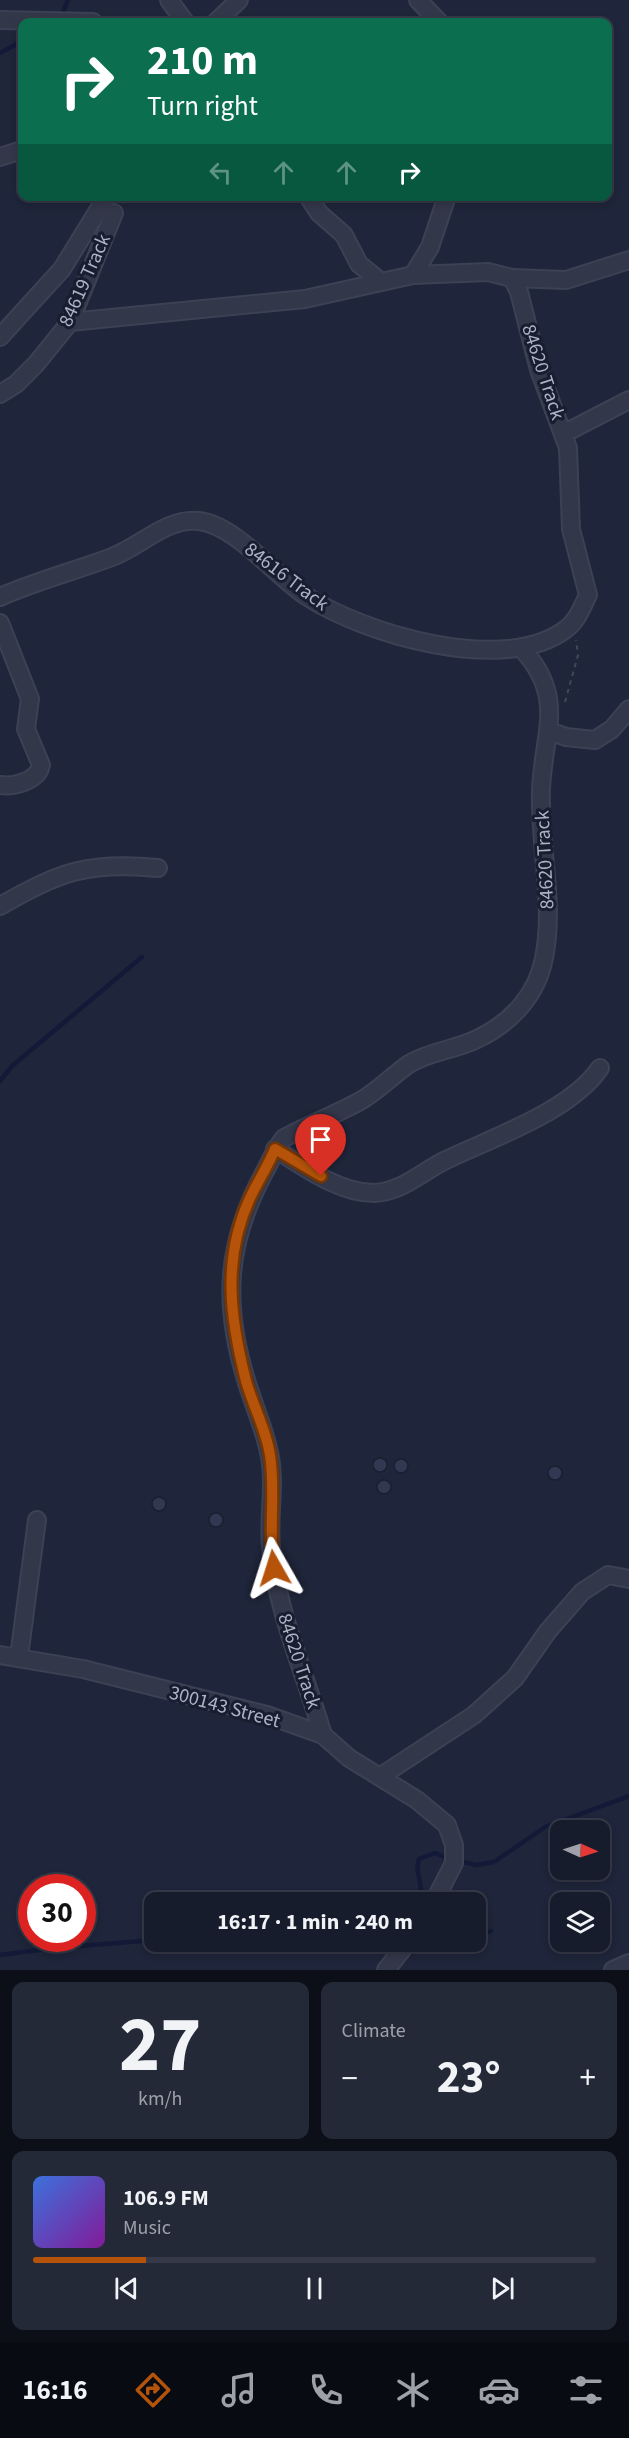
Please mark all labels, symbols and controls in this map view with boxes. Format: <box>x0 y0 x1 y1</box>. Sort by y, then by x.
text: 210 m <box>147 31 258 91</box>
icon: right <box>48 42 126 120</box>
text: Turn right <box>147 87 258 126</box>
icon: left <box>204 156 237 189</box>
icon: ahead <box>267 156 300 189</box>
icon: ahead <box>330 156 363 189</box>
icon: right <box>393 156 426 189</box>
street label: 84619 Track <box>52 229 118 331</box>
street label: 84620 Track <box>514 321 572 424</box>
street label: 84616 Track <box>238 536 334 618</box>
street label: 84620 Track <box>528 810 562 910</box>
pin <box>295 1114 346 1176</box>
icon: arrive <box>304 1123 337 1156</box>
position arrow <box>242 1536 306 1600</box>
street label: 84620 Track <box>270 1610 328 1713</box>
street label: 300143 Street <box>166 1679 284 1735</box>
north arrow <box>550 1820 610 1880</box>
map controls <box>550 1820 610 1952</box>
speed limit sign: 30 <box>18 1874 96 1952</box>
button: layers <box>550 1892 610 1952</box>
text: 16:17 · 1 min · 240 m <box>217 1906 413 1938</box>
text: 27 <box>119 1990 201 2101</box>
text: Climate <box>342 2017 406 2045</box>
text: 23° <box>437 2046 501 2110</box>
text: − <box>342 2055 358 2102</box>
text: + <box>580 2055 596 2102</box>
text: km/h <box>138 2085 182 2113</box>
text: 106.9 FM <box>123 2182 209 2214</box>
text: Music <box>123 2214 171 2242</box>
icon: previous <box>110 2272 143 2305</box>
icon: pause <box>298 2272 331 2305</box>
icon: next <box>486 2272 519 2305</box>
icon: directions <box>132 2369 174 2411</box>
icon: music <box>218 2369 260 2411</box>
icon: phone <box>305 2369 347 2411</box>
icon: climate <box>392 2369 434 2411</box>
icon: car <box>478 2369 520 2411</box>
icon: filters <box>565 2369 607 2411</box>
text: 16:16 <box>22 2371 87 2410</box>

